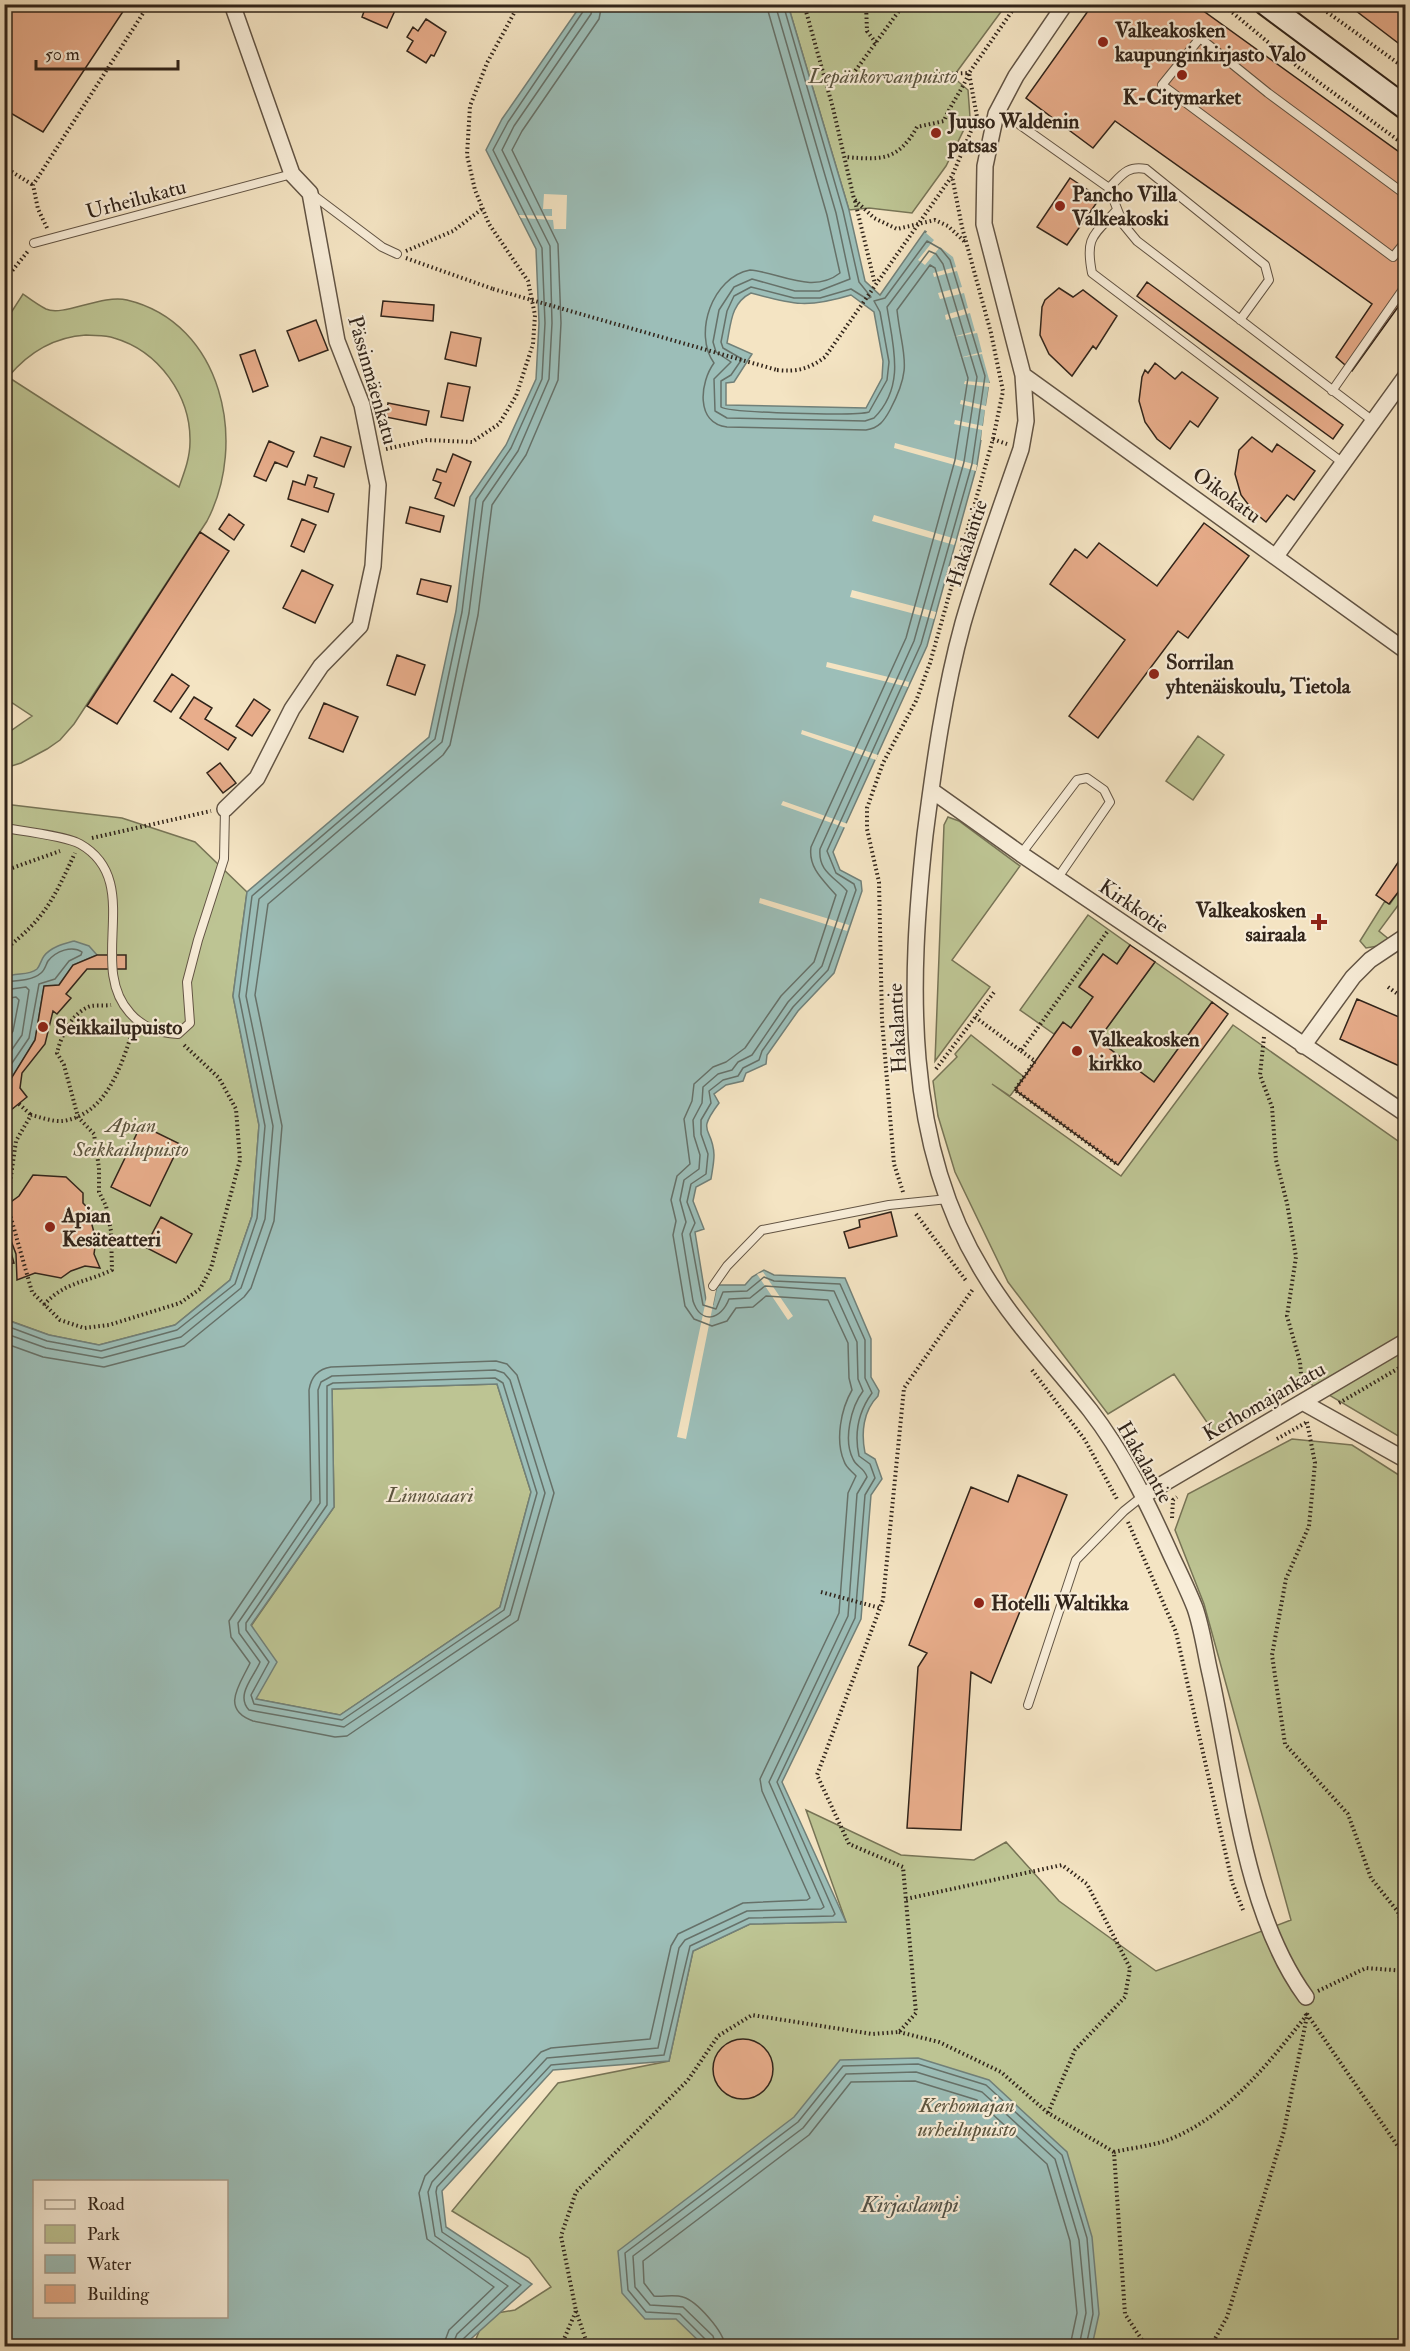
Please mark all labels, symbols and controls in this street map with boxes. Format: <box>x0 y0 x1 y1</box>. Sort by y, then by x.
place label: Valkeakosken kaupunginkirjasto Valo <box>1114 17 1306 68</box>
scale bar <box>36 33 178 71</box>
marker: Valkeakosken kaupunginkirjasto Valo <box>1096 35 1110 49</box>
text: 50 m <box>45 43 80 66</box>
park label: Lepänkorvanpuisto <box>807 63 958 90</box>
marker: K-Citymarket <box>1175 68 1189 82</box>
place label: K-Citymarket <box>1123 84 1241 111</box>
place label: Juuso Waldenin patsas <box>947 108 1080 159</box>
marker: Juuso Waldenin patsas <box>929 126 943 140</box>
street label: Urheilukatu <box>83 173 189 226</box>
place label: Pancho Villa Valkeakoski <box>1071 181 1178 232</box>
marker: Pancho Villa Valkeakoski <box>1053 199 1067 213</box>
street label: Pässinmäenkatu <box>341 313 404 448</box>
street label: Oikokatu <box>1187 461 1267 529</box>
street label: Hakalantie <box>941 496 994 590</box>
place label: Sorrilan yhtenäiskoulu, Tietola <box>1165 649 1352 700</box>
marker: Sorrilan yhtenäiskoulu, Tietola <box>1147 667 1161 681</box>
street label: Kirkkotie <box>1093 873 1174 940</box>
place label: Valkeakosken sairaala <box>1194 897 1307 948</box>
marker: Valkeakosken sairaala <box>1310 913 1328 931</box>
street label: Hakalantie <box>882 982 913 1074</box>
place label: Seikkailupuisto <box>55 1014 182 1041</box>
marker: Seikkailupuisto <box>36 1020 50 1034</box>
place label: Valkeakosken kirkko <box>1088 1026 1200 1077</box>
marker: Valkeakosken kirkko <box>1070 1044 1084 1058</box>
park label: Apian Seikkailupuisto <box>72 1112 189 1163</box>
place label: Apian Kesäteatteri <box>61 1202 161 1253</box>
marker: Apian Kesäteatteri <box>43 1220 57 1234</box>
street label: Kerhomajankatu <box>1198 1355 1331 1447</box>
street label: Hakalantie <box>1110 1416 1179 1508</box>
park label: Linnosaari <box>385 1482 474 1509</box>
place label: Hotelli Waltikka <box>991 1590 1130 1617</box>
marker: Hotelli Waltikka <box>972 1596 986 1610</box>
park label: Kerhomajan urheilupuisto <box>918 2092 1016 2143</box>
legend <box>33 2180 228 2318</box>
water label: Kirjaslampi <box>860 2191 959 2219</box>
text: Road <box>87 2193 125 2216</box>
text: Park <box>87 2223 120 2246</box>
text: Water <box>86 2253 131 2276</box>
text: Building <box>87 2283 150 2306</box>

